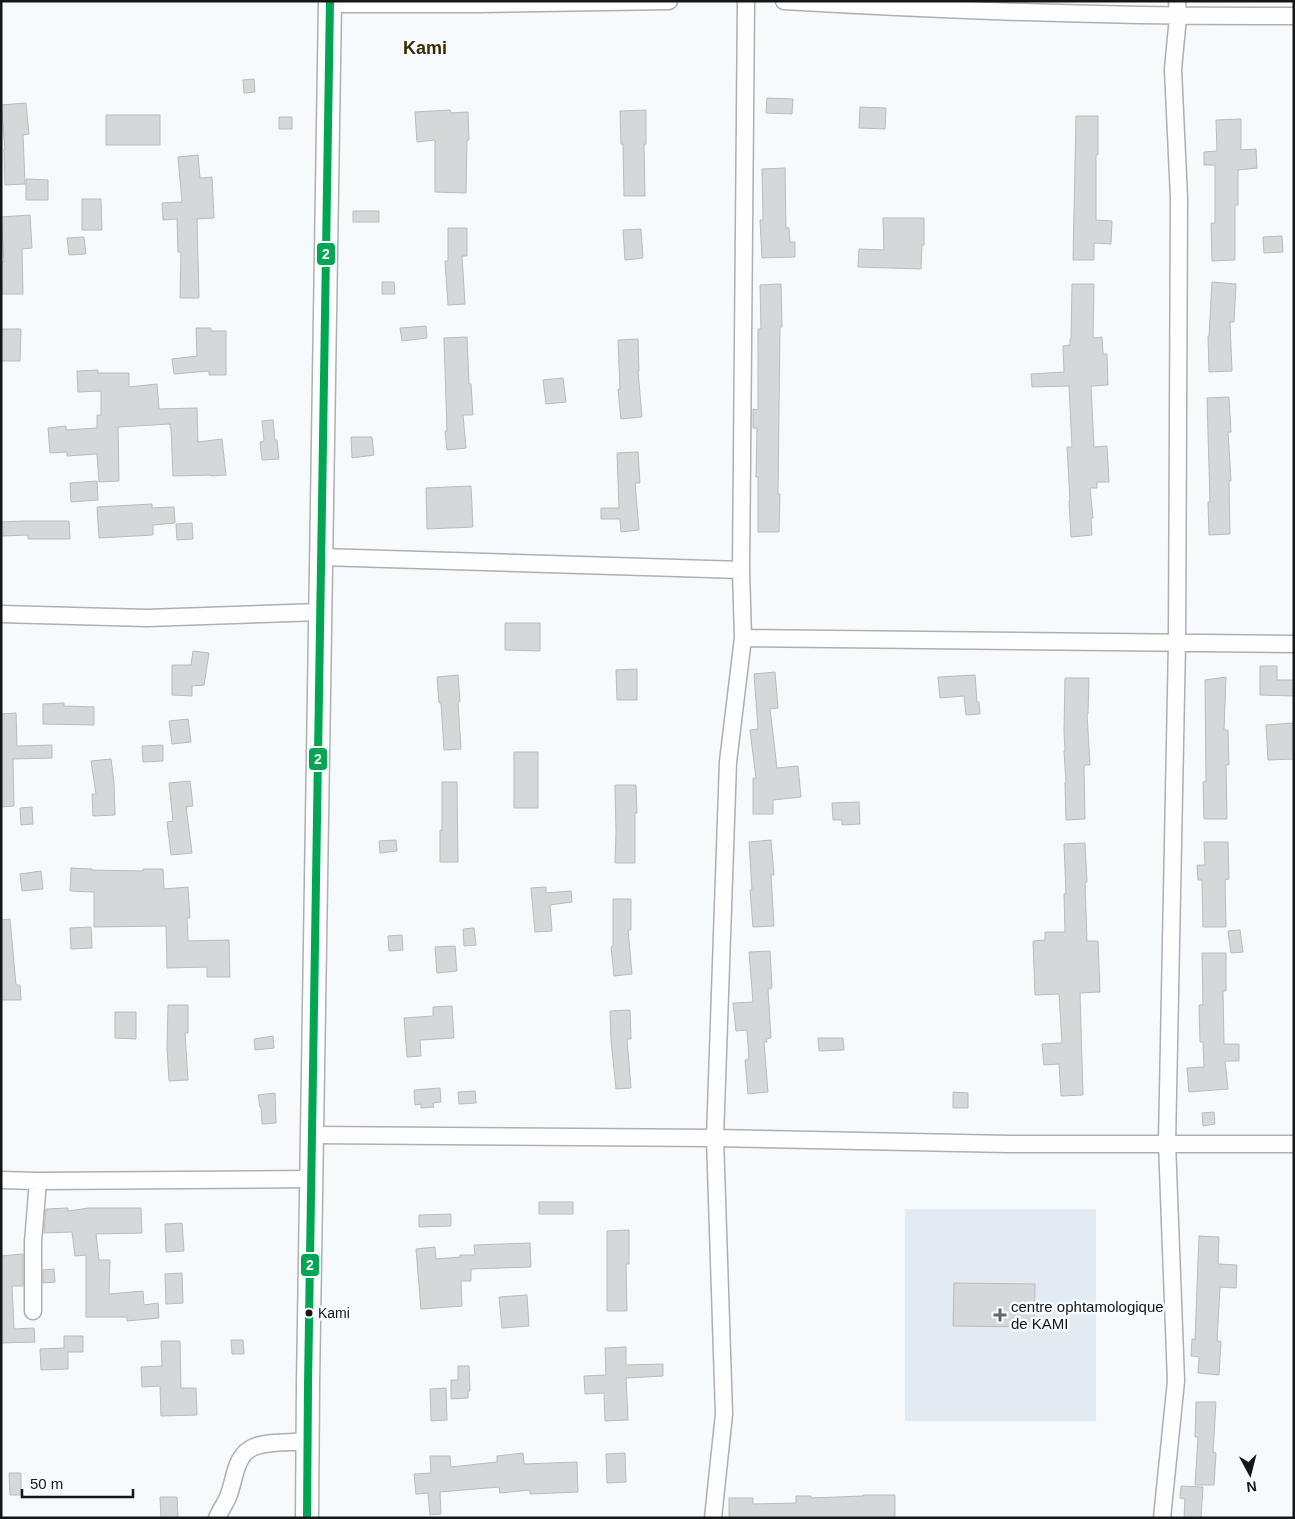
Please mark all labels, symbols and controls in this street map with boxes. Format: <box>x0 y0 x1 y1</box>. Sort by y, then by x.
district label: Kami <box>403 38 447 58</box>
line badge: 2 <box>316 242 336 266</box>
text: 2 <box>322 246 330 262</box>
line badge: 2 <box>308 747 328 771</box>
text: 2 <box>314 751 322 767</box>
line badge: 2 <box>300 1253 320 1277</box>
text: 2 <box>306 1257 314 1273</box>
place label: centre ophtamologique de KAMI <box>1011 1298 1164 1332</box>
place label: Kami <box>318 1305 350 1321</box>
marker: Kami <box>304 1308 314 1318</box>
marker: centre ophtamologique de KAMI <box>993 1308 1007 1322</box>
north arrow <box>1225 1449 1275 1499</box>
scale bar <box>22 1466 134 1498</box>
text: 50 m <box>30 1475 63 1492</box>
text: N <box>1246 1478 1258 1495</box>

